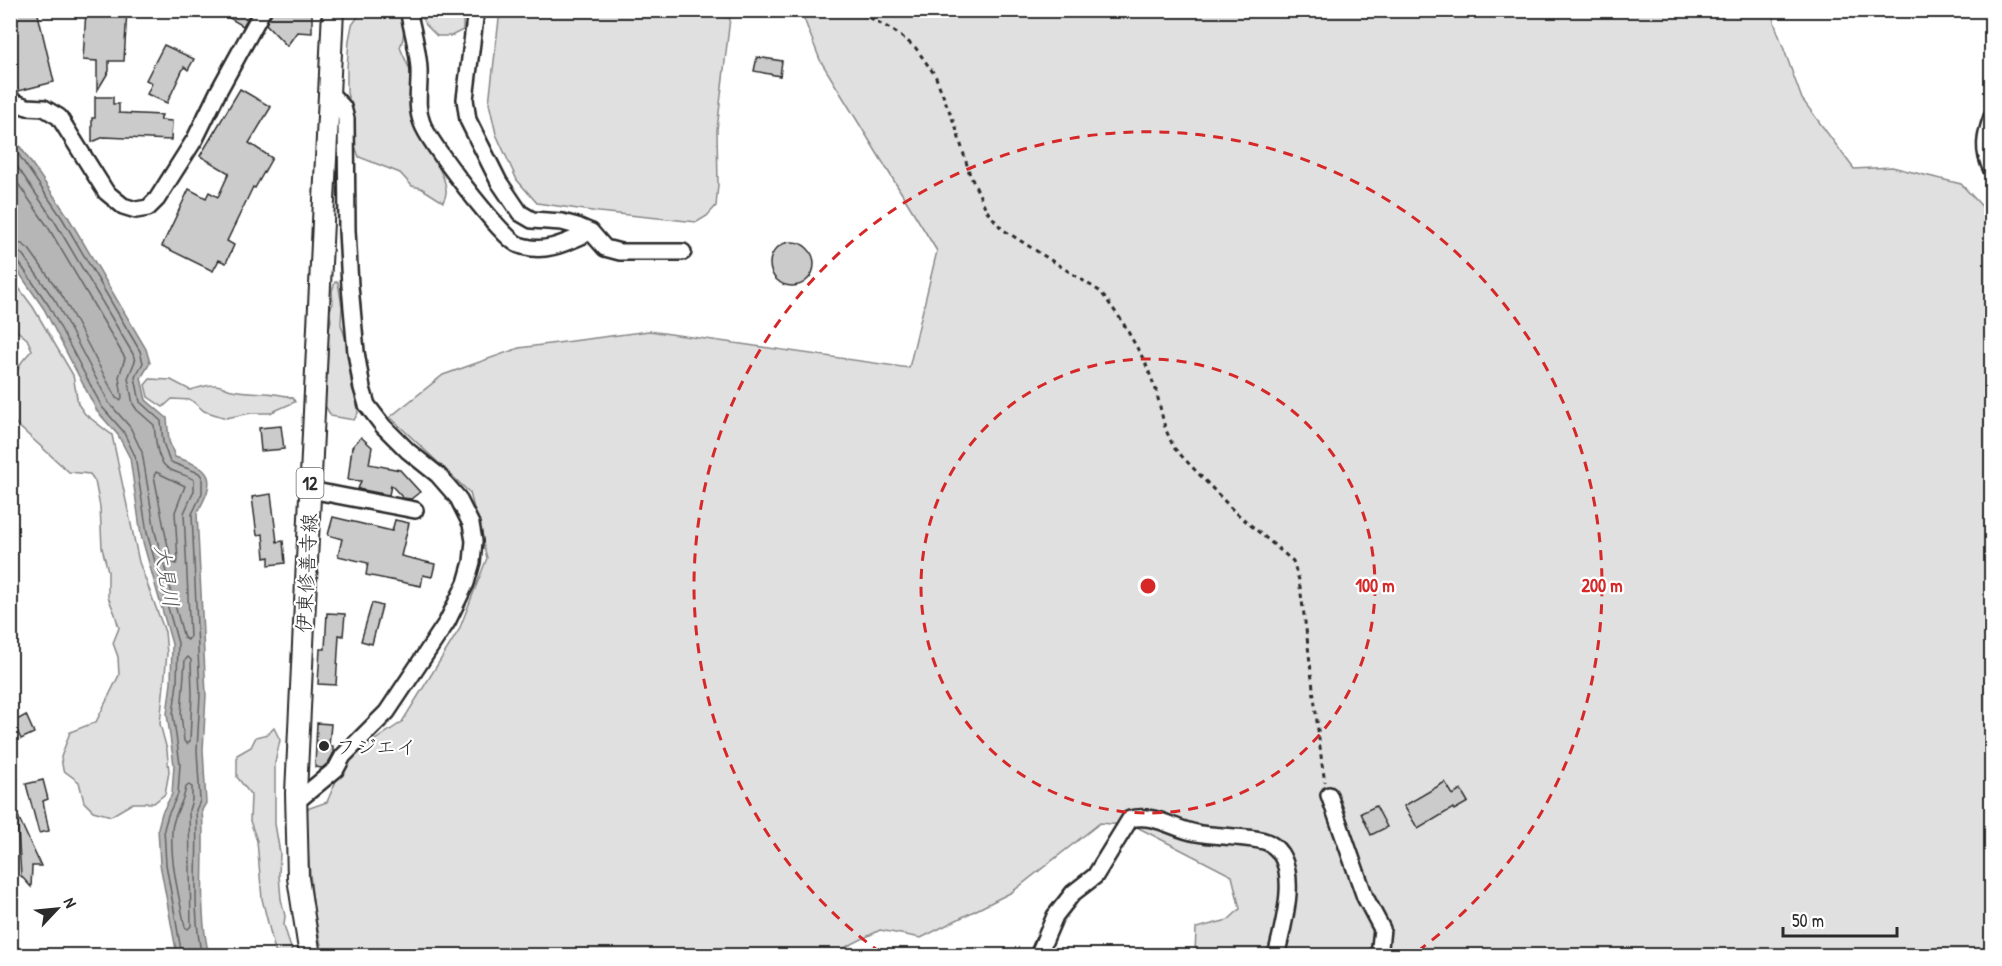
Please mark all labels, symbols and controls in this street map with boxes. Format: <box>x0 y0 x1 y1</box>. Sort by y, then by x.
road number: 12 <box>296 468 324 498</box>
street label: 伊東修善寺線 <box>289 512 323 634</box>
water label: 大見川 <box>148 543 186 609</box>
text: 100 m <box>1355 573 1395 598</box>
text: 200 m <box>1582 573 1622 598</box>
centre of rings <box>1138 576 1158 596</box>
place label: フジエイ <box>336 733 416 760</box>
marker: フジエイ <box>317 739 331 753</box>
north arrow <box>27 879 87 939</box>
text: N <box>59 894 82 912</box>
scale bar <box>1783 900 1897 938</box>
text: 50 m <box>1792 908 1824 933</box>

